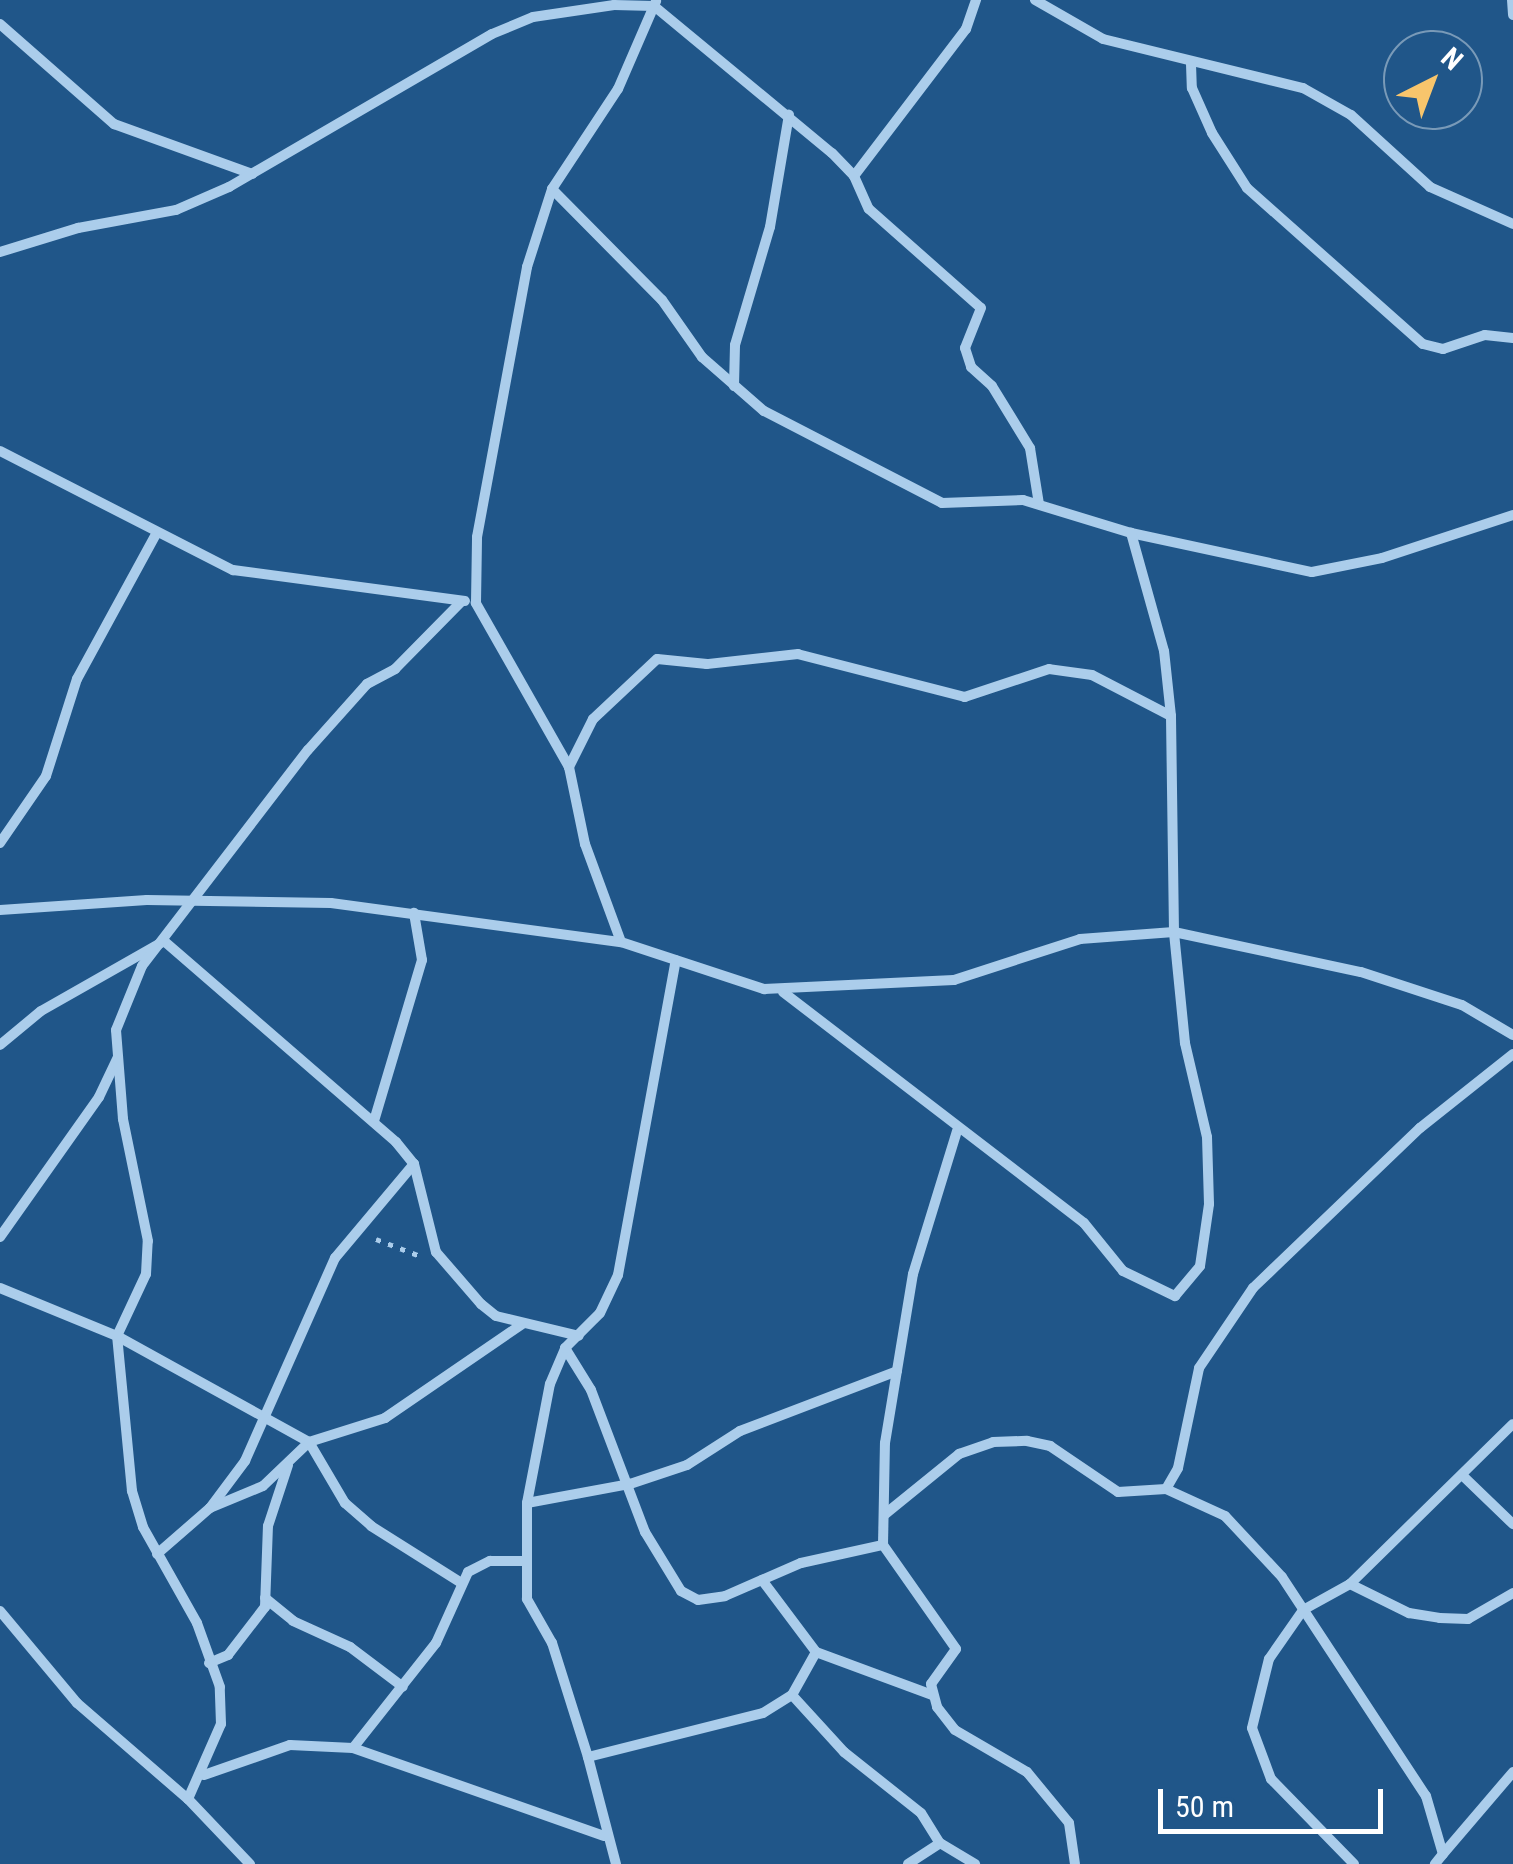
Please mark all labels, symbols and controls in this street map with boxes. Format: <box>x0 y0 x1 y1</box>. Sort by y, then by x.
north arrow <box>1383 30 1483 130</box>
text: N <box>1435 41 1469 77</box>
scale bar <box>1163 1769 1388 1831</box>
text: 50 m <box>1175 1789 1234 1824</box>

